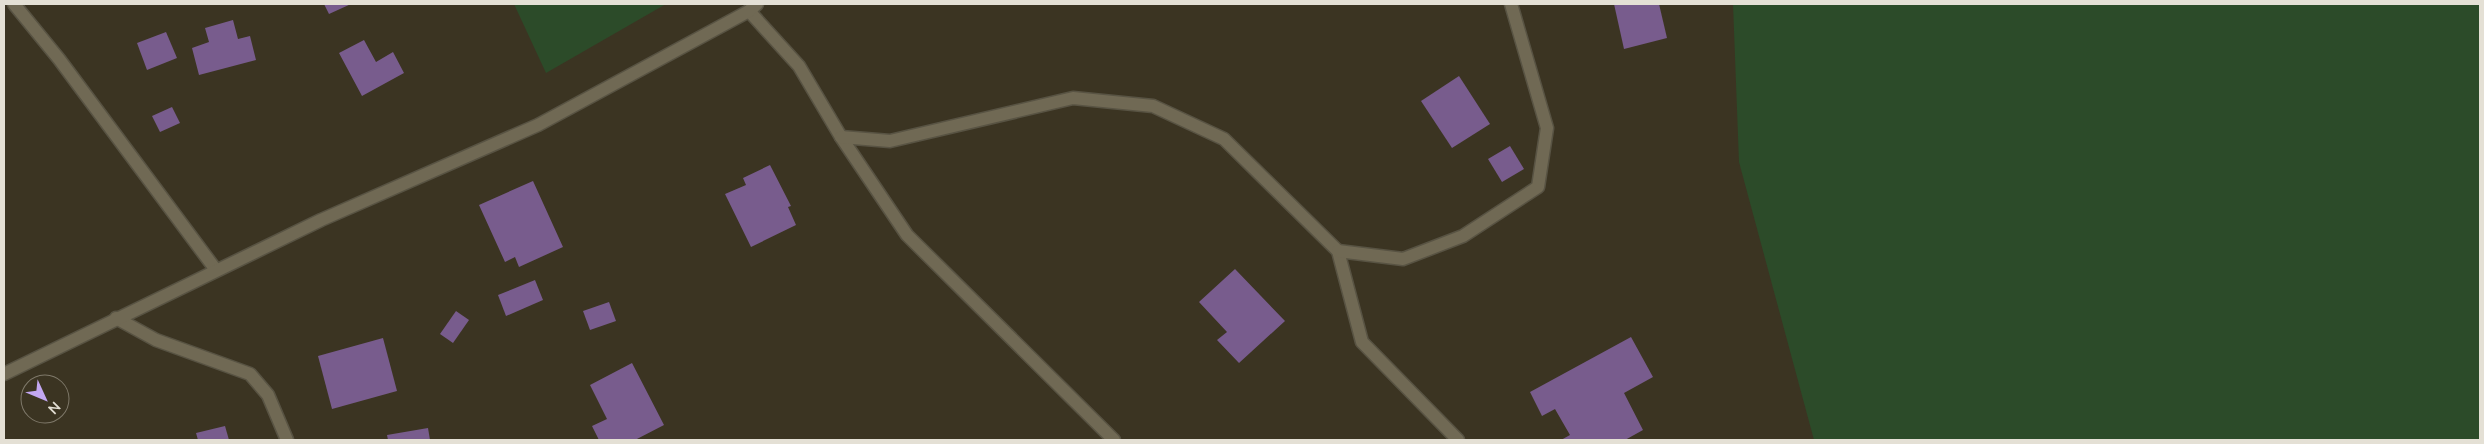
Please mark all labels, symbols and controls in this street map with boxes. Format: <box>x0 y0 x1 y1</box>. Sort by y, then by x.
north arrow <box>20 374 70 424</box>
text: N <box>44 398 64 418</box>

